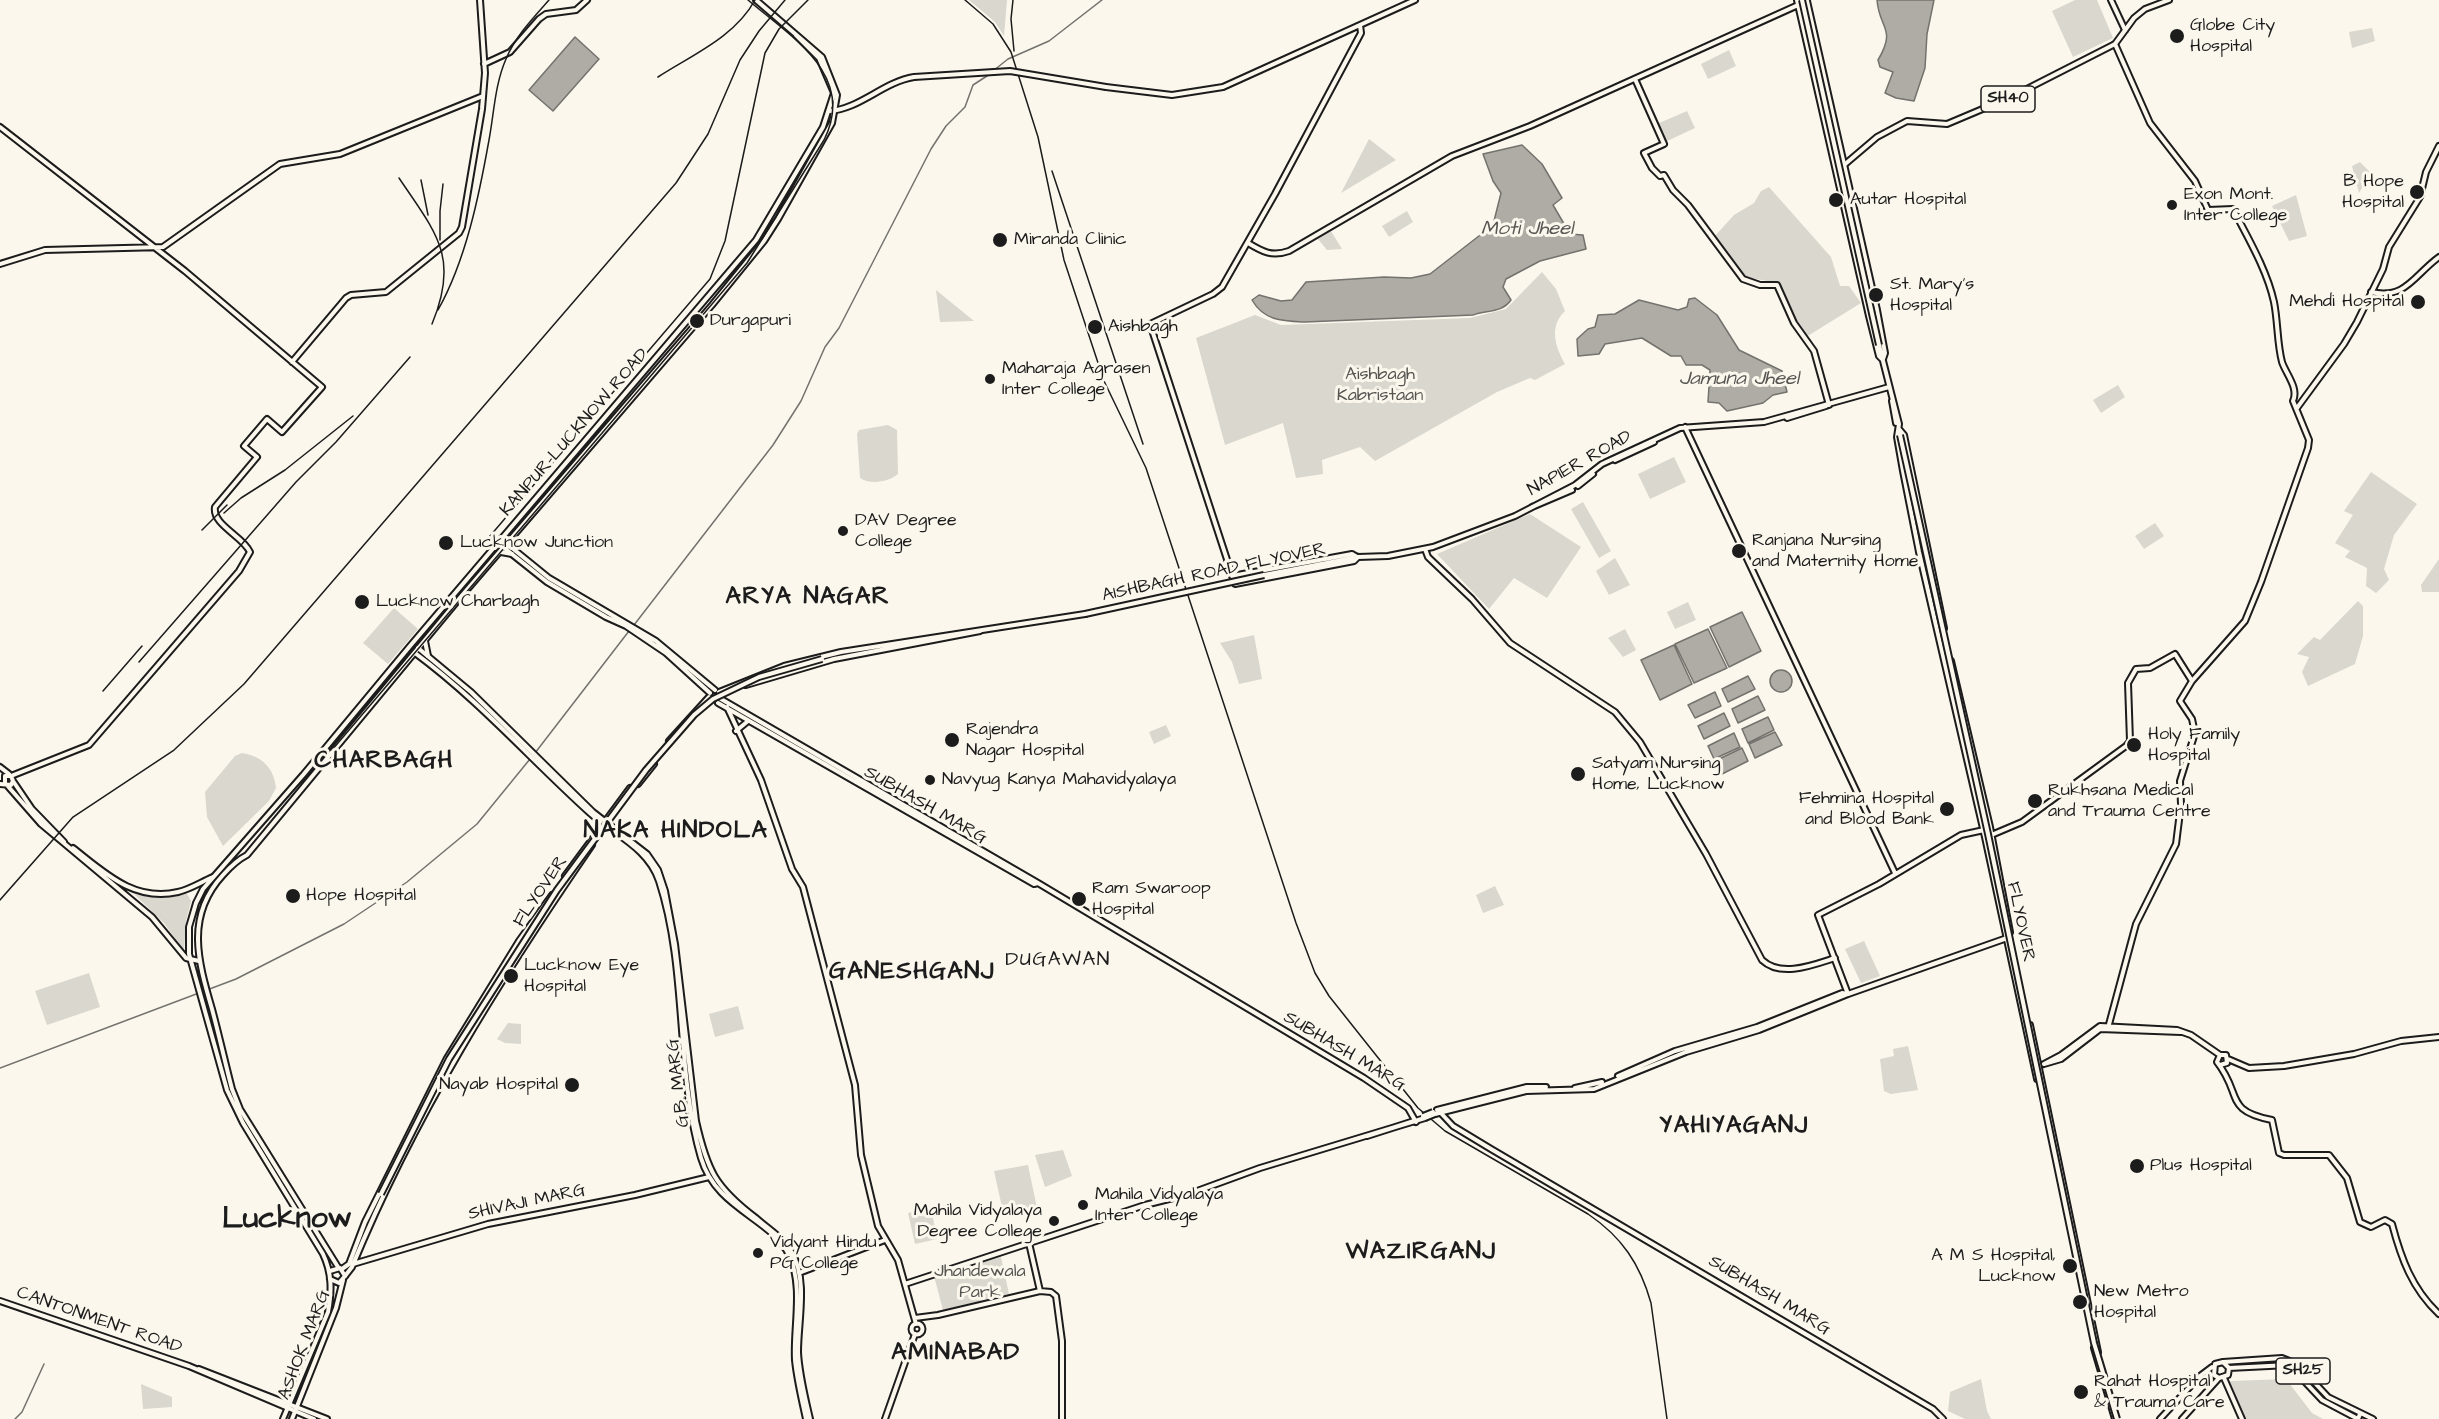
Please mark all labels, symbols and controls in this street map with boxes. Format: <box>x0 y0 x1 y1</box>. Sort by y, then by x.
place label: Globe City Hospital <box>2190 15 2275 57</box>
marker: Globe City Hospital <box>2168 27 2186 45</box>
road number: SH40 <box>1981 86 2035 112</box>
place label: B Hope Hospital <box>2342 171 2404 213</box>
marker: B Hope Hospital <box>2408 183 2426 201</box>
place label: Exon Mont. Inter College <box>2184 184 2287 226</box>
place label: Autar Hospital <box>1850 189 1966 211</box>
marker: Autar Hospital <box>1827 191 1845 209</box>
marker: Exon Mont. Inter College <box>2165 198 2179 212</box>
water label: Moti Jheel <box>1481 218 1573 242</box>
place label: Miranda Clinic <box>1014 229 1127 251</box>
marker: Miranda Clinic <box>991 231 1009 249</box>
place label: St. Mary's Hospital <box>1890 274 1974 316</box>
marker: St. Mary's Hospital <box>1867 286 1885 304</box>
place label: Mehdi Hospital <box>2289 291 2404 313</box>
marker: Mehdi Hospital <box>2409 293 2427 311</box>
place label: Durgapuri <box>710 310 791 332</box>
marker: Durgapuri <box>688 312 706 330</box>
place label: Aishbagh <box>1108 316 1178 338</box>
marker: Aishbagh <box>1086 318 1104 336</box>
street label: KANPUR-LUCKNOW ROAD <box>496 345 654 521</box>
place label: Maharaja Agrasen Inter College <box>1002 358 1150 400</box>
park label: Aishbagh Kabristaan <box>1337 364 1423 406</box>
water label: Jamuna Jheel <box>1679 368 1799 392</box>
marker: Maharaja Agrasen Inter College <box>983 372 997 386</box>
street label: NAPIER ROAD <box>1524 426 1636 502</box>
place label: DAV Degree College <box>855 510 957 552</box>
marker: DAV Degree College <box>836 524 850 538</box>
place label: Ranjana Nursing and Maternity Home <box>1752 530 1918 572</box>
place label: Lucknow Junction <box>460 532 613 554</box>
marker: Lucknow Junction <box>437 534 455 552</box>
street label: AISHBAGH ROAD FLYOVER <box>1100 539 1328 607</box>
marker: Ranjana Nursing and Maternity Home <box>1730 542 1748 560</box>
district label: ARYA NAGAR <box>726 584 890 612</box>
place label: Lucknow Charbagh <box>376 591 539 613</box>
marker: Lucknow Charbagh <box>353 593 371 611</box>
place label: Rajendra Nagar Hospital <box>966 719 1084 762</box>
place label: Holy Family Hospital <box>2148 724 2240 766</box>
marker: Rajendra Nagar Hospital <box>943 731 961 749</box>
marker: Holy Family Hospital <box>2125 736 2143 754</box>
district label: CHARBAGH <box>314 748 454 776</box>
place label: Satyam Nursing Home, Lucknow <box>1592 753 1725 795</box>
street label: SUBHASH MARG <box>860 762 990 850</box>
marker: Satyam Nursing Home, Lucknow <box>1569 765 1587 783</box>
place label: Navyug Kanya Mahavidyalaya <box>942 769 1176 791</box>
marker: Navyug Kanya Mahavidyalaya <box>923 773 937 787</box>
place label: Rukhsana Medical and Trauma Centre <box>2048 780 2211 822</box>
place label: Fehmina Hospital and Blood Bank <box>1799 788 1934 830</box>
marker: Rukhsana Medical and Trauma Centre <box>2026 792 2044 810</box>
marker: Fehmina Hospital and Blood Bank <box>1938 800 1956 818</box>
district label: NAKA HINDOLA <box>584 818 768 846</box>
street label: FLYOVER <box>509 852 573 932</box>
place label: Ram Swaroop Hospital <box>1092 878 1211 920</box>
street label: FLYOVER <box>2001 880 2039 964</box>
place label: Hope Hospital <box>306 885 416 907</box>
marker: Hope Hospital <box>284 887 302 905</box>
marker: Ram Swaroop Hospital <box>1070 890 1088 908</box>
district label: DUGAWAN <box>1005 949 1111 973</box>
place label: Lucknow Eye Hospital <box>524 955 639 998</box>
district label: GANESHGANJ <box>829 959 995 987</box>
marker: Lucknow Eye Hospital <box>502 967 520 985</box>
street label: SUBHASH MARG <box>1279 1007 1409 1097</box>
street label: G.B. MARG <box>663 1037 695 1129</box>
place label: Nayab Hospital <box>439 1074 558 1096</box>
marker: Nayab Hospital <box>563 1076 581 1094</box>
district label: YAHIYAGANJ <box>1659 1113 1809 1141</box>
place label: Plus Hospital <box>2150 1155 2252 1177</box>
marker: Plus Hospital <box>2128 1157 2146 1175</box>
street label: SHIVAJI MARG <box>466 1180 588 1226</box>
place label: Mahila Vidyalaya Inter College <box>1095 1184 1223 1226</box>
marker: Mahila Vidyalaya Inter College <box>1076 1198 1090 1212</box>
place label: Mahila Vidyalaya Degree College <box>914 1200 1042 1242</box>
district label: Lucknow <box>222 1203 352 1239</box>
marker: Mahila Vidyalaya Degree College <box>1047 1214 1061 1228</box>
place label: Vidyant Hindu PG College <box>770 1232 877 1274</box>
district label: WAZIRGANJ <box>1346 1239 1496 1267</box>
place label: A M S Hospital, Lucknow <box>1931 1245 2056 1288</box>
marker: Vidyant Hindu PG College <box>751 1246 765 1260</box>
street label: SUBHASH MARG <box>1704 1251 1834 1341</box>
marker: A M S Hospital, Lucknow <box>2061 1257 2079 1275</box>
park label: Jhandewala Park <box>934 1261 1026 1304</box>
place label: New Metro Hospital <box>2094 1281 2189 1324</box>
street label: CANTONMENT ROAD <box>13 1283 185 1359</box>
street label: ASHOK MARG <box>274 1287 336 1403</box>
marker: New Metro Hospital <box>2071 1293 2089 1311</box>
district label: AMINABAD <box>891 1340 1021 1368</box>
road number: SH25 <box>2276 1358 2330 1384</box>
place label: Rahat Hospital & Trauma Care <box>2094 1371 2225 1414</box>
marker: Rahat Hospital & Trauma Care <box>2072 1383 2090 1401</box>

